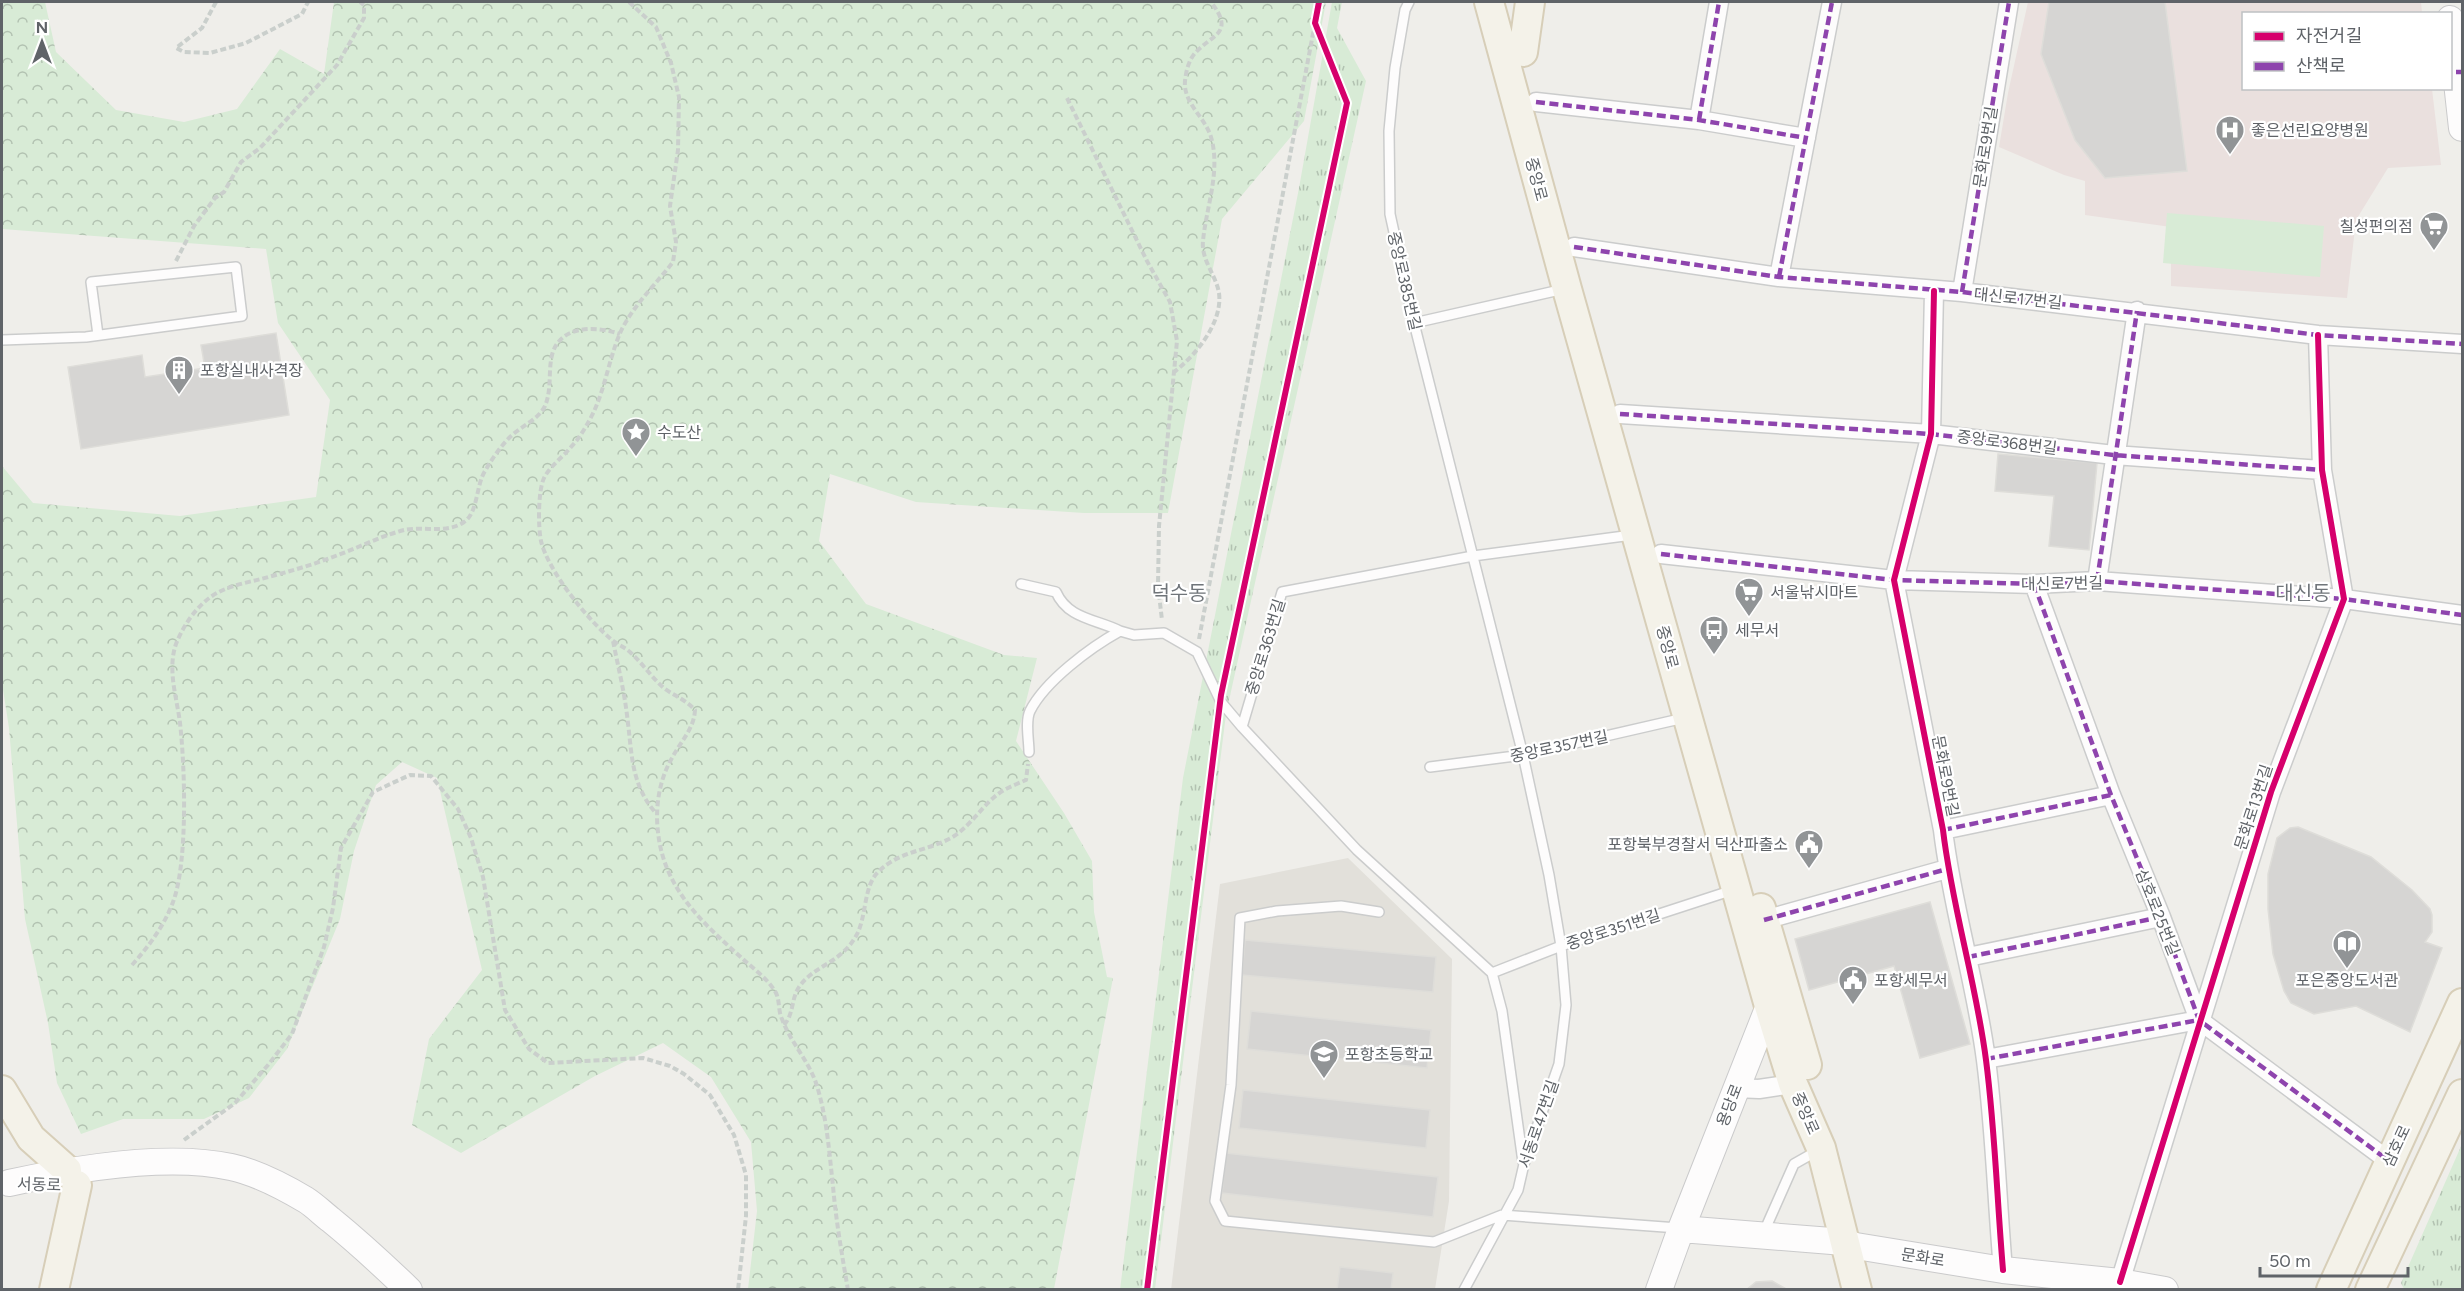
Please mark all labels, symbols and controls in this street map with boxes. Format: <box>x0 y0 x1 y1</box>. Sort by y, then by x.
north arrow <box>12 12 72 72</box>
legend <box>2242 12 2452 90</box>
text: N <box>36 18 48 37</box>
text: 자전거길 <box>2296 25 2362 47</box>
text: 산책로 <box>2296 55 2346 77</box>
street label: 문화로9번길 <box>1970 105 2001 189</box>
hospital icon: 좋은선린요양병원 <box>2214 114 2246 156</box>
place label: 좋은선린요양병원 <box>2251 121 2369 140</box>
street label: 중앙로 <box>1522 155 1551 203</box>
supermarket icon: 칠성편의점 <box>2418 210 2450 252</box>
place label: 칠성편의점 <box>2339 217 2413 236</box>
street label: 중앙로385번길 <box>1384 230 1425 333</box>
street label: 대신로17번길 <box>1973 284 2063 313</box>
building icon: 포항실내사격장 <box>163 354 195 396</box>
place label: 포항실내사격장 <box>200 361 303 380</box>
place icon: 수도산 <box>620 416 652 458</box>
place label: 수도산 <box>657 423 701 442</box>
street label: 중앙로368번길 <box>1956 427 2058 458</box>
street label: 대신로7번길 <box>2021 573 2103 594</box>
supermarket icon: 서울낚시마트 <box>1733 576 1765 618</box>
district label: 덕수동 <box>1151 581 1207 605</box>
district label: 대신동 <box>2275 581 2331 605</box>
place label: 서울낚시마트 <box>1770 583 1858 602</box>
street label: 중앙로363번길 <box>1242 597 1289 698</box>
bus stop icon: 세무서 <box>1698 614 1730 656</box>
place label: 세무서 <box>1735 621 1779 640</box>
street label: 중앙로 <box>1653 623 1682 671</box>
street label: 중앙로357번길 <box>1508 727 1610 766</box>
street label: 문화로9번길 <box>1928 734 1963 818</box>
street label: 문화로13번길 <box>2231 762 2276 852</box>
public building icon: 포항북부경찰서 덕산파출소 <box>1793 828 1825 870</box>
place label: 포항북부경찰서 덕산파출소 <box>1607 835 1788 854</box>
street label: 삼호로25번길 <box>2132 866 2184 958</box>
street label: 중앙로351번길 <box>1564 905 1663 954</box>
library icon: 포은중앙도서관 <box>2331 928 2363 970</box>
public building icon: 포항세무서 <box>1837 964 1869 1006</box>
place label: 포항세무서 <box>1874 971 1948 990</box>
place label: 포은중앙도서관 <box>2295 971 2399 990</box>
school or university icon: 포항초등학교 <box>1308 1038 1340 1080</box>
place label: 포항초등학교 <box>1345 1045 1433 1064</box>
street label: 서동로47번길 <box>1514 1078 1562 1171</box>
street label: 용당로 <box>1713 1081 1746 1129</box>
street label: 중앙로 <box>1788 1089 1823 1137</box>
street label: 삼호로 <box>2379 1122 2415 1170</box>
street label: 서동로 <box>17 1174 62 1195</box>
scale bar <box>2260 1240 2408 1278</box>
street label: 문화로 <box>1900 1245 1946 1270</box>
text: 50 m <box>2269 1250 2311 1272</box>

